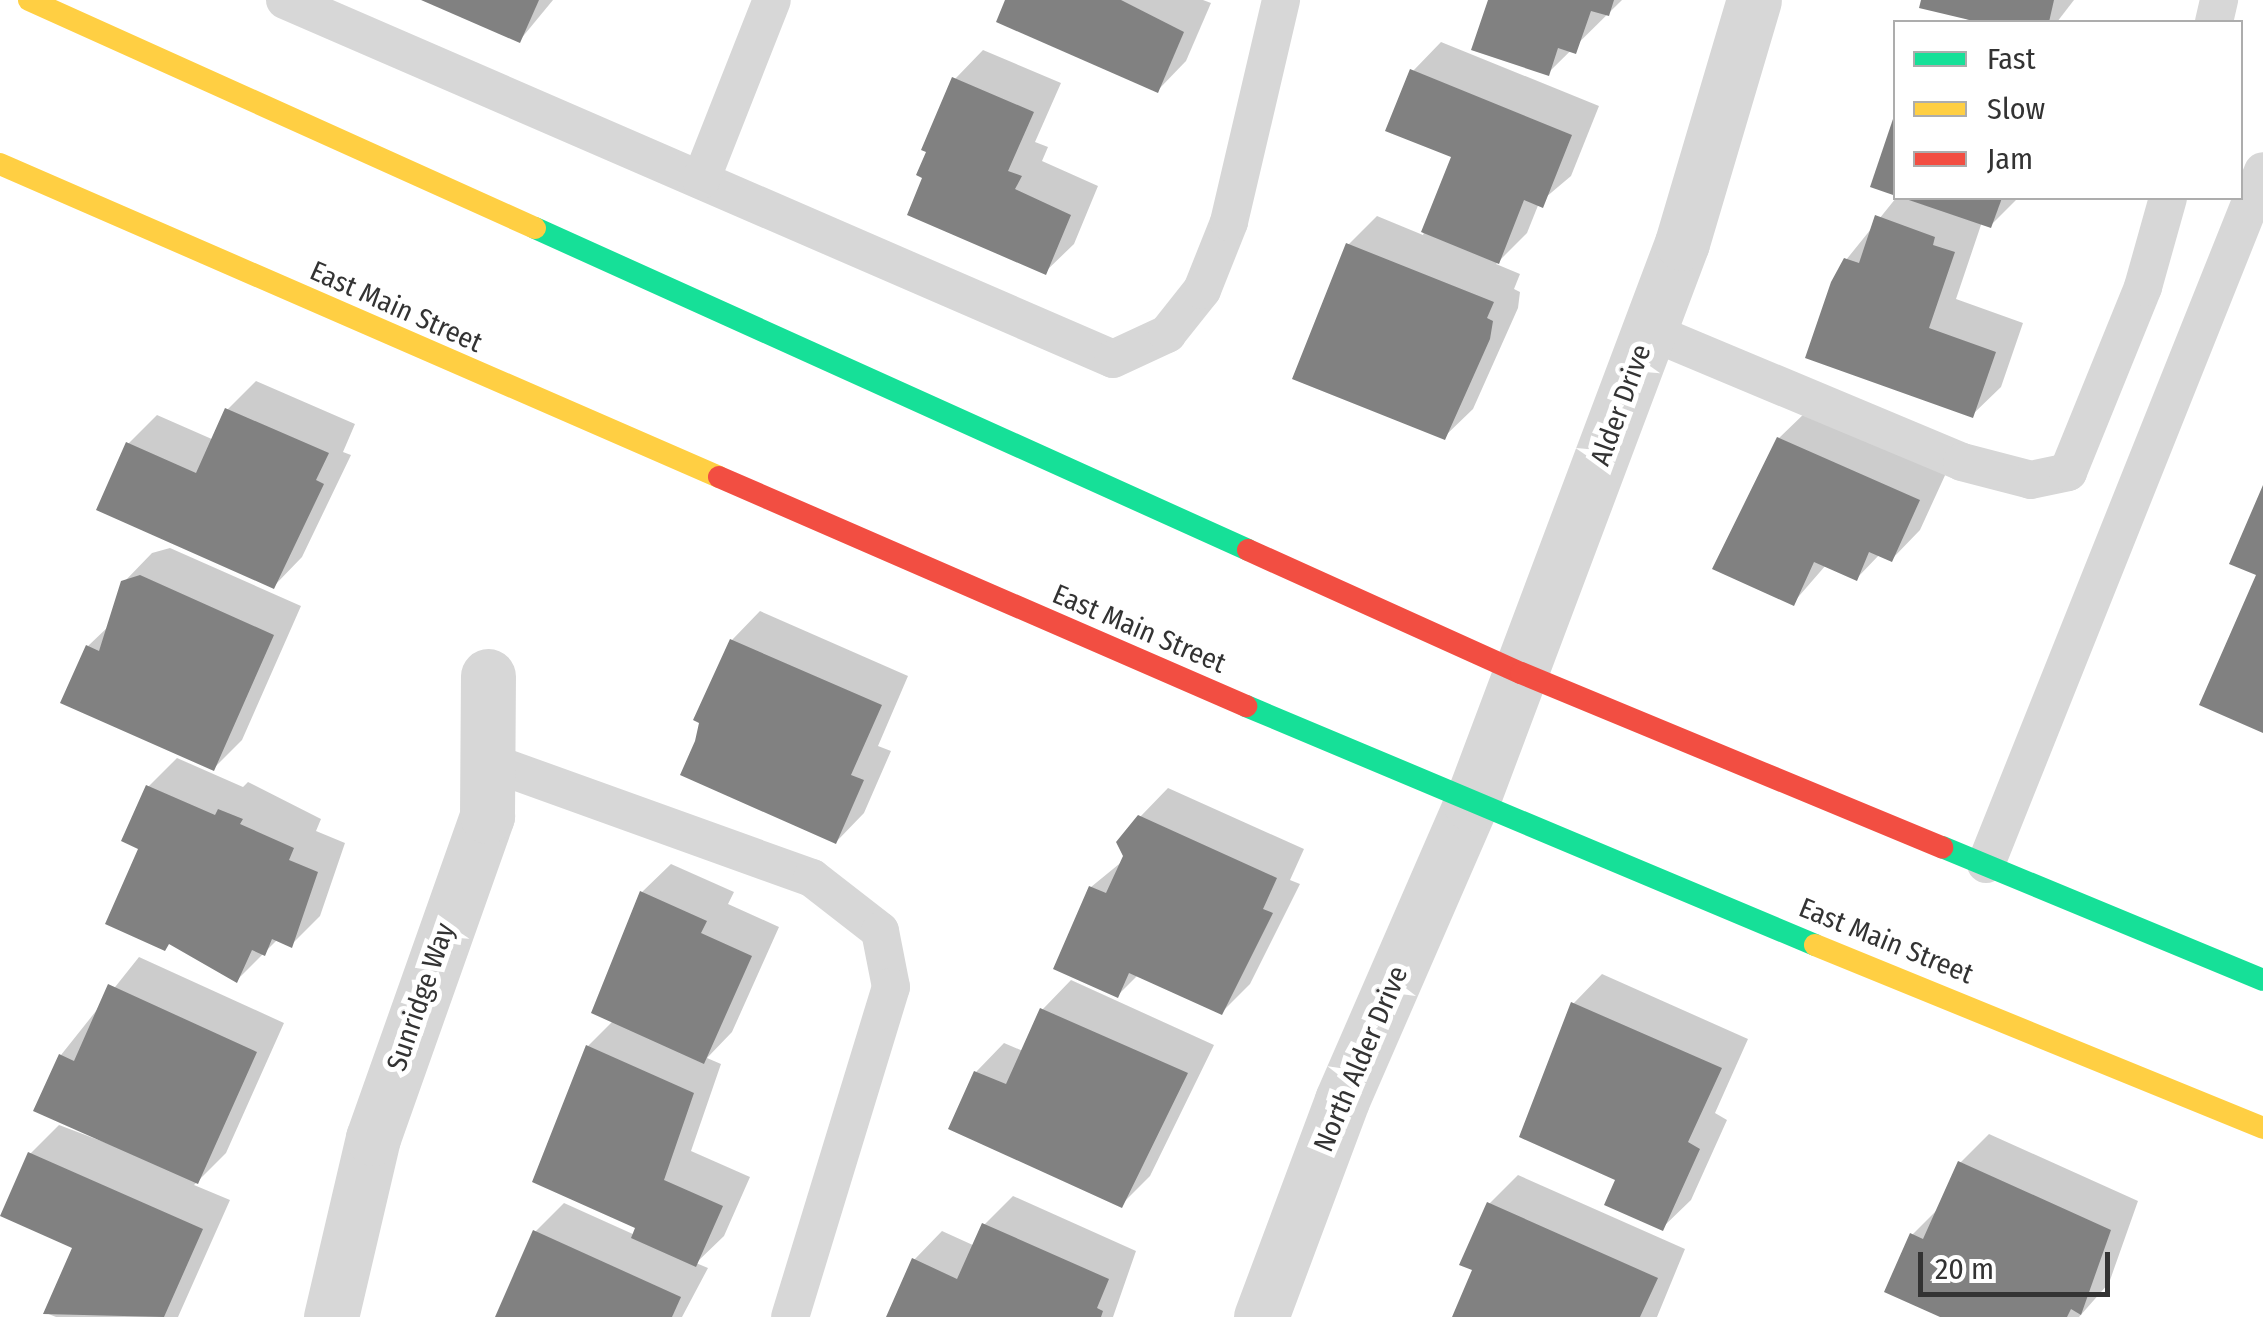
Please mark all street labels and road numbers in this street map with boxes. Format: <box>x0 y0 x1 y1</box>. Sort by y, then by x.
street label: East Main Street <box>305 254 487 360</box>
street label: Alder Drive <box>1584 340 1658 470</box>
street label: East Main Street <box>1047 577 1231 681</box>
street label: East Main Street <box>1794 891 1978 991</box>
street label: Sunridge Way <box>380 919 462 1075</box>
street label: North Alder Drive <box>1307 961 1415 1157</box>

